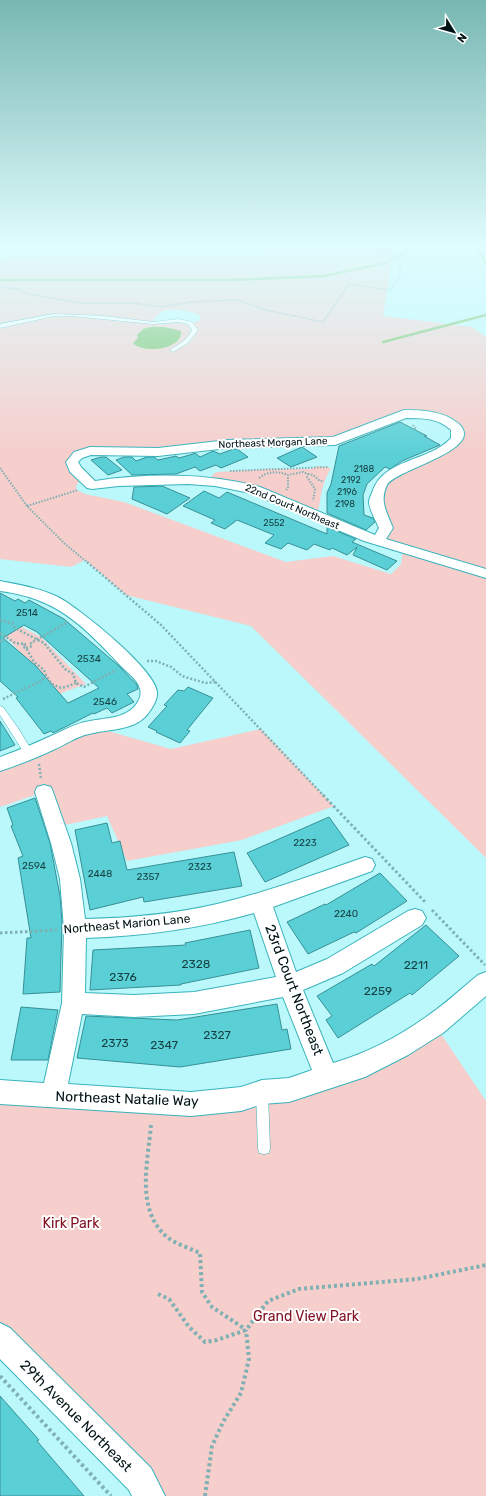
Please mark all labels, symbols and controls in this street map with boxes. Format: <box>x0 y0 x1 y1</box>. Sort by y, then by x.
north arrow <box>434 12 474 52</box>
text: N <box>454 31 469 45</box>
street label: Northeast Morgan Lane <box>218 435 328 451</box>
house number: 2188 <box>354 464 375 474</box>
house number: 2192 <box>341 475 361 485</box>
street label: 22nd Court Northeast <box>243 482 341 532</box>
house number: 2196 <box>337 487 357 497</box>
house number: 2198 <box>335 499 355 509</box>
house number: 2552 <box>263 518 285 528</box>
house number: 2514 <box>16 607 38 619</box>
house number: 2534 <box>77 653 101 665</box>
house number: 2546 <box>93 696 117 708</box>
house number: 2223 <box>293 837 317 849</box>
house number: 2594 <box>22 860 46 872</box>
house number: 2323 <box>188 861 212 873</box>
house number: 2448 <box>88 868 112 880</box>
house number: 2357 <box>137 871 159 883</box>
house number: 2240 <box>334 908 358 920</box>
street label: Northeast Marion Lane <box>63 911 191 937</box>
street label: 23rd Court Northeast <box>261 922 327 1058</box>
house number: 2328 <box>182 957 210 971</box>
house number: 2211 <box>404 958 428 972</box>
house number: 2376 <box>109 970 137 984</box>
house number: 2259 <box>364 984 392 998</box>
house number: 2327 <box>203 1028 231 1042</box>
house number: 2373 <box>101 1036 129 1050</box>
house number: 2347 <box>150 1038 178 1052</box>
street label: Northeast Natalie Way <box>55 1088 199 1110</box>
park label: Kirk Park <box>43 1215 100 1232</box>
park label: Grand View Park <box>253 1308 360 1325</box>
street label: 29th Avenue Northeast <box>16 1356 136 1476</box>

